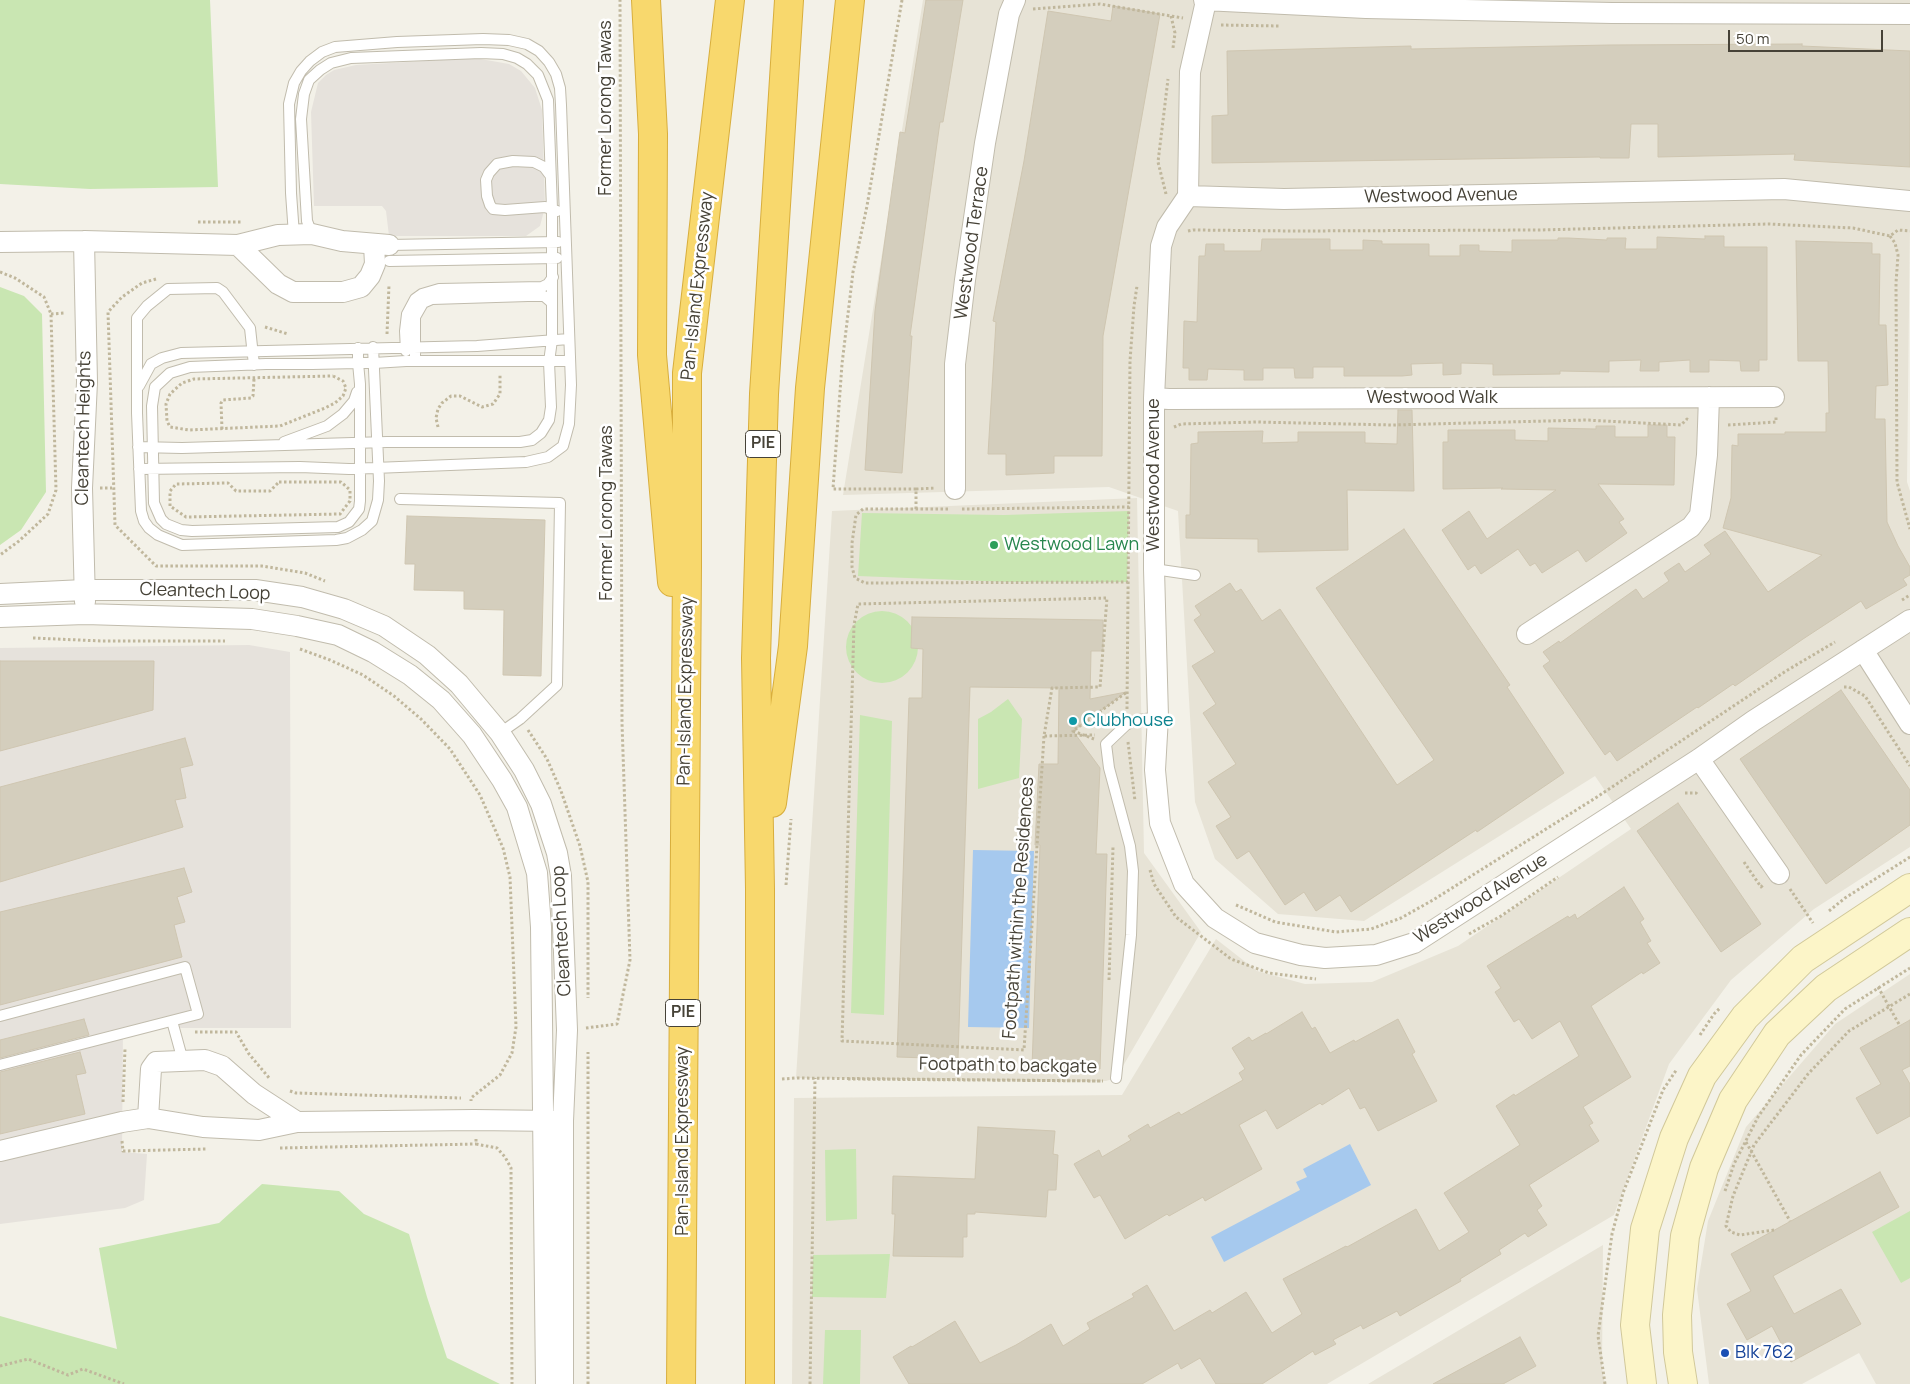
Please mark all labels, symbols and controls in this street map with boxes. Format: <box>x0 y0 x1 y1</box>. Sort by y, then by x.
street label: Former Lorong Tawas <box>595 20 617 196</box>
scale bar <box>1730 20 1885 52</box>
text: 50 m <box>1736 28 1770 49</box>
street label: Westwood Terrace <box>951 165 993 321</box>
street label: Westwood Avenue <box>1364 184 1518 208</box>
street label: Pan-Island Expressway <box>677 191 719 381</box>
street label: Cleantech Heights <box>72 350 96 506</box>
street label: Westwood Walk <box>1366 387 1498 409</box>
street label: Westwood Avenue <box>1143 398 1165 552</box>
street label: Former Lorong Tawas <box>596 425 618 601</box>
road number: PIE <box>746 430 780 458</box>
place label: Westwood Lawn <box>1004 534 1139 556</box>
marker: Westwood Lawn <box>988 539 1000 551</box>
street label: Cleantech Loop <box>139 579 271 605</box>
street label: Pan-Island Expressway <box>674 596 698 786</box>
place label: Clubhouse <box>1083 710 1173 732</box>
marker: Clubhouse <box>1067 715 1079 727</box>
street label: Footpath within the Residences <box>999 776 1039 1040</box>
street label: Westwood Avenue <box>1410 849 1552 949</box>
street label: Cleantech Loop <box>548 865 576 997</box>
road number: PIE <box>666 1000 700 1026</box>
street label: Pan-Island Expressway <box>672 1046 694 1236</box>
street label: Footpath to backgate <box>919 1054 1097 1078</box>
place label: Blk 762 <box>1735 1342 1793 1364</box>
marker: Blk 762 <box>1719 1347 1731 1359</box>

